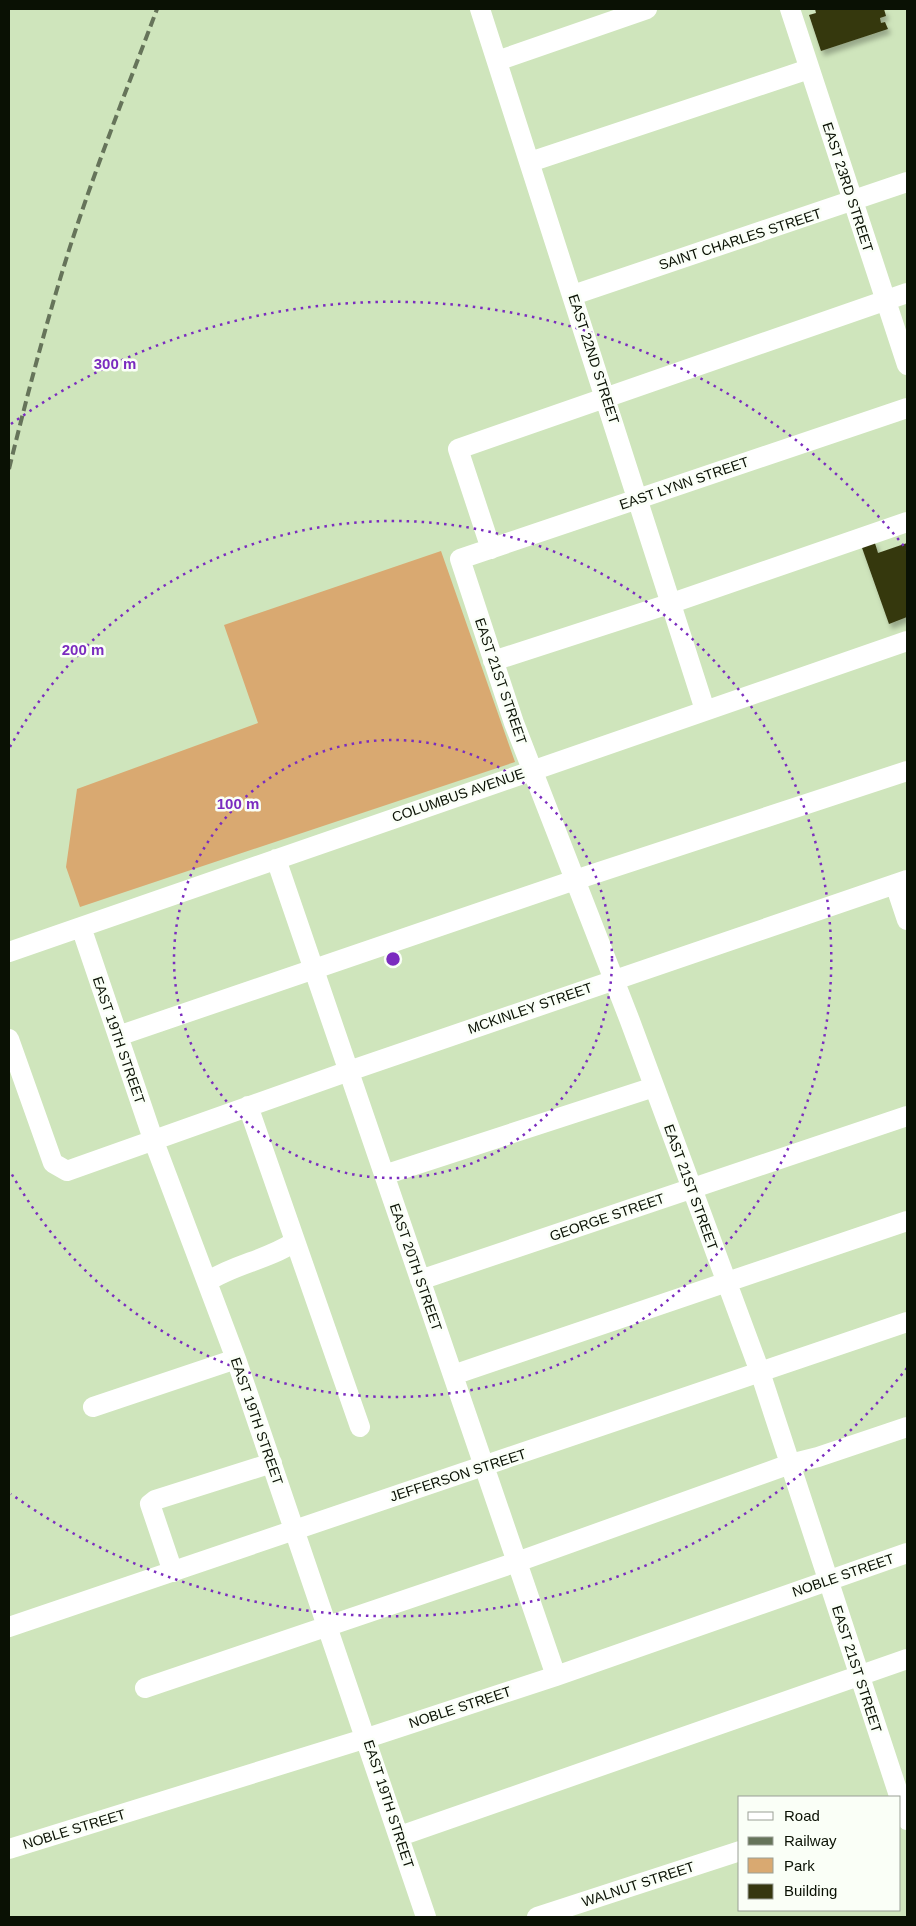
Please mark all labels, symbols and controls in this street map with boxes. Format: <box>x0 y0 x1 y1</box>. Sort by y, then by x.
street label: EAST 23RD STREET <box>820 120 877 254</box>
street label: SAINT CHARLES STREET <box>657 205 824 273</box>
street label: EAST 22ND STREET <box>566 292 623 426</box>
text: 300 m <box>94 355 136 372</box>
street label: EAST LYNN STREET <box>617 453 751 513</box>
street label: EAST 21ST STREET <box>472 616 530 747</box>
text: 200 m <box>62 641 104 658</box>
street label: COLUMBUS AVENUE <box>390 765 526 825</box>
text: 100 m <box>217 795 259 812</box>
centre of rings <box>384 950 402 968</box>
street label: EAST 19TH STREET <box>90 974 148 1106</box>
street label: MCKINLEY STREET <box>466 979 595 1037</box>
street label: EAST 21ST STREET <box>661 1122 721 1252</box>
street label: GEORGE STREET <box>547 1190 667 1244</box>
street label: EAST 20TH STREET <box>387 1201 445 1333</box>
street label: EAST 19TH STREET <box>228 1355 286 1487</box>
street label: JEFFERSON STREET <box>388 1445 529 1505</box>
street label: NOBLE STREET <box>790 1550 896 1600</box>
street label: EAST 21ST STREET <box>829 1604 885 1735</box>
street label: NOBLE STREET <box>407 1683 514 1731</box>
street label: EAST 19TH STREET <box>361 1738 417 1870</box>
legend <box>738 1796 901 1911</box>
street label: NOBLE STREET <box>21 1806 128 1852</box>
text: Road <box>784 1807 820 1824</box>
text: Railway <box>784 1832 837 1849</box>
text: Park <box>784 1857 815 1874</box>
street label: WALNUT STREET <box>580 1858 697 1910</box>
text: Building <box>784 1882 837 1899</box>

